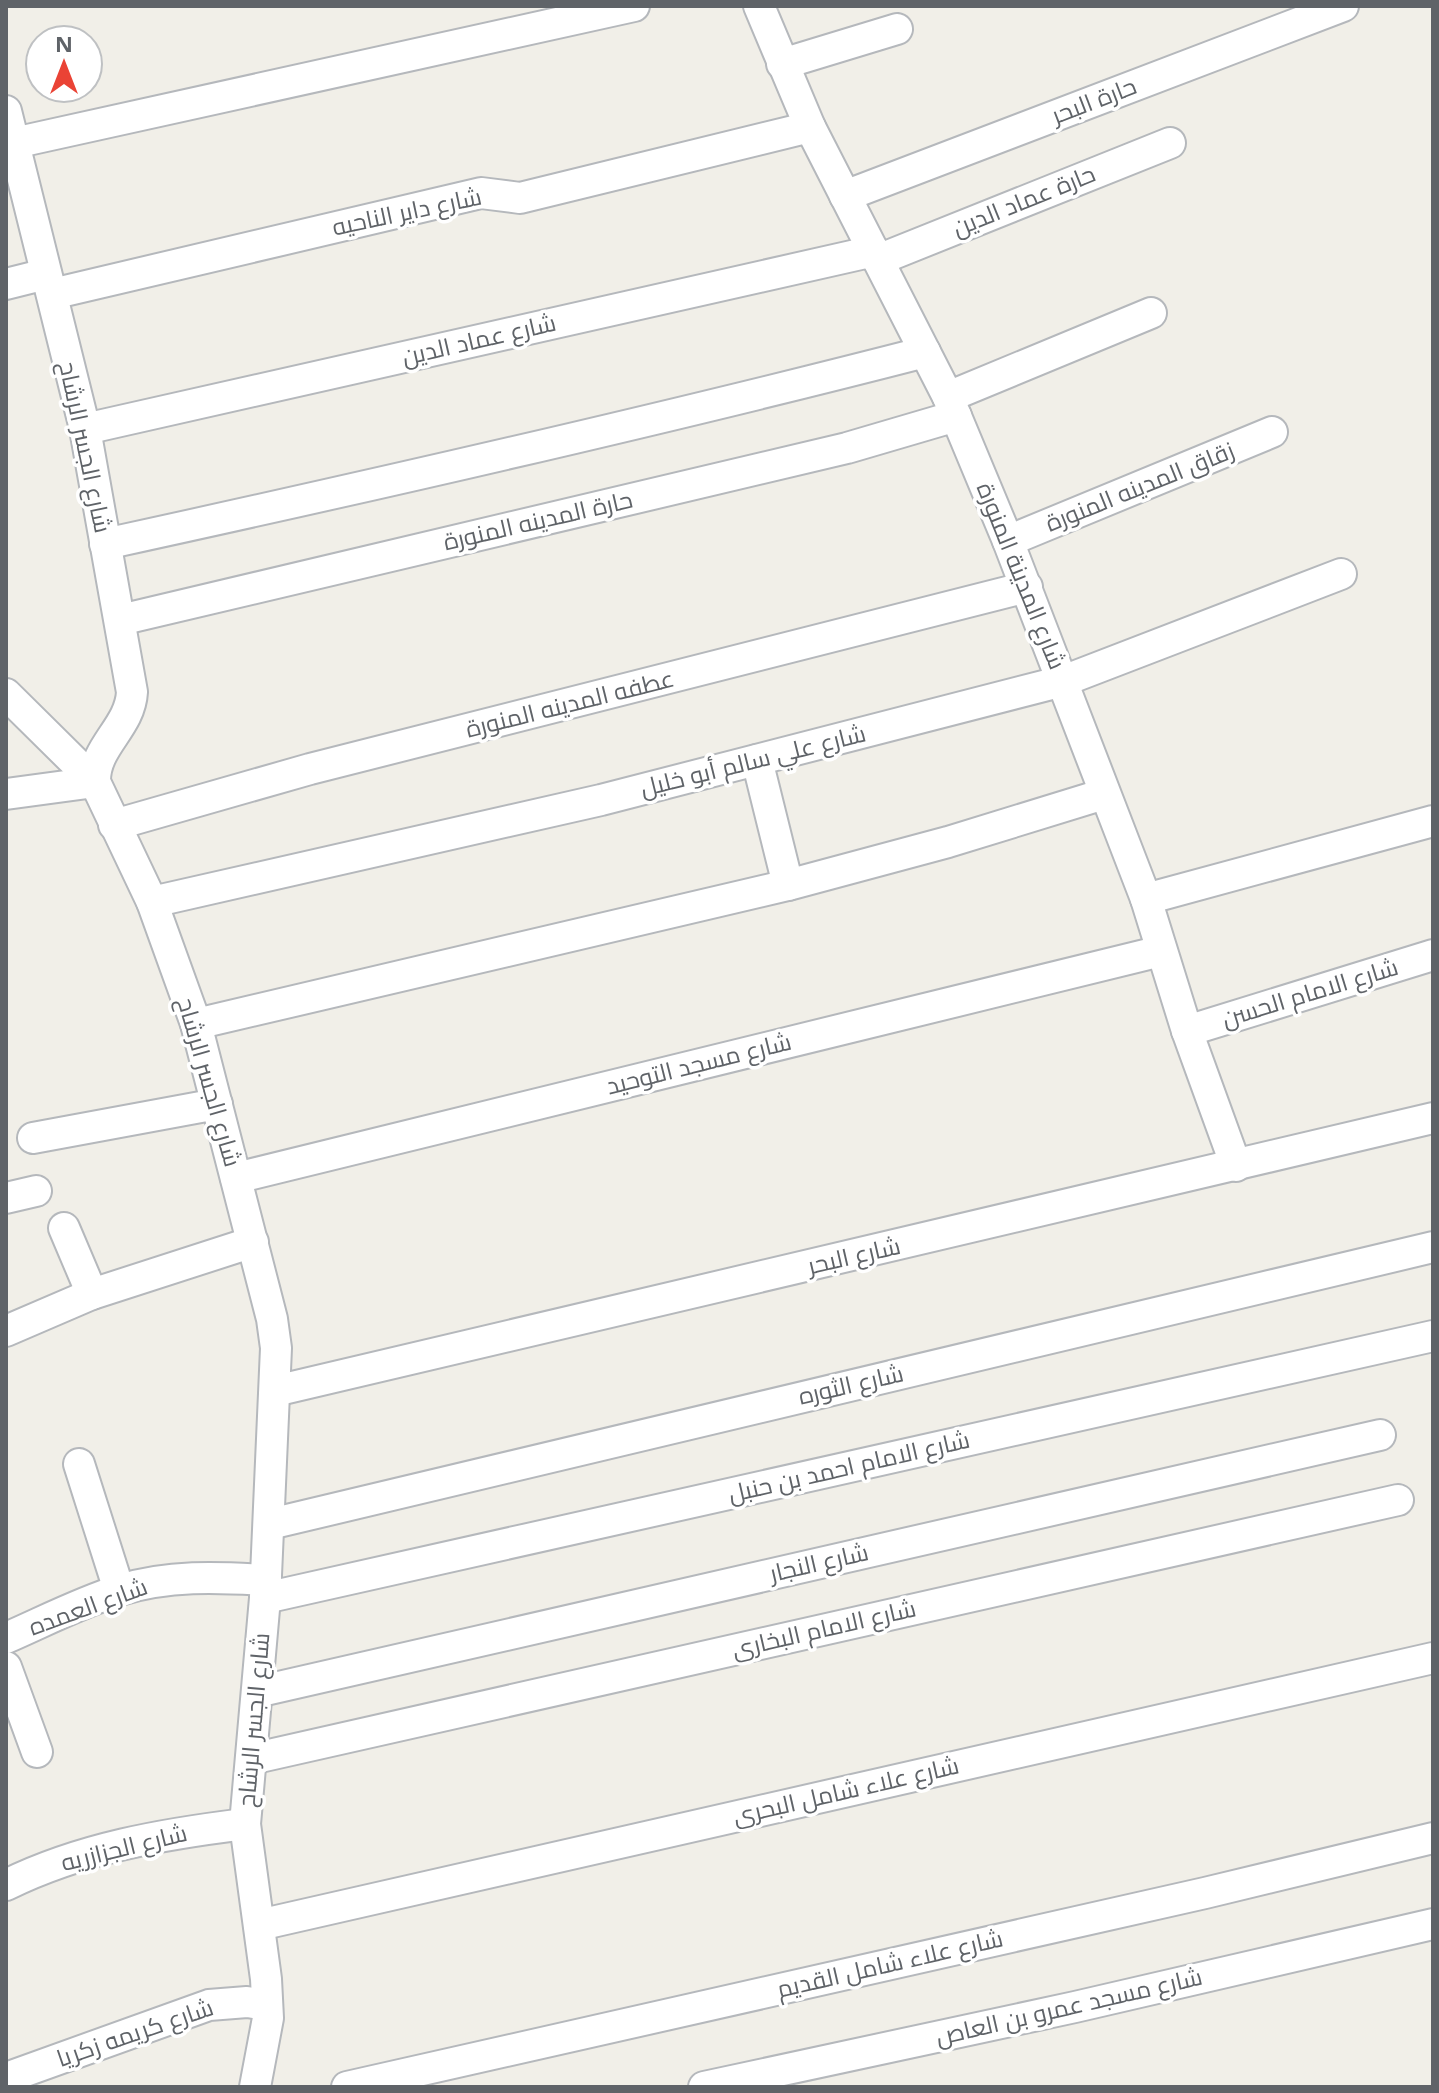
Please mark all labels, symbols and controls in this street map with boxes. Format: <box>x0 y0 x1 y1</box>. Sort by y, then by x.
north arrow <box>24 24 104 104</box>
text: N <box>55 28 73 58</box>
street label: حارة البحر <box>1044 68 1141 132</box>
street label: حارة عماد الدين <box>947 156 1100 243</box>
street label: شارع داير الناحيه <box>329 179 485 243</box>
street label: شارع عماد الدين <box>398 305 559 373</box>
street label: شارع الجسر الرشاح <box>51 358 121 536</box>
street label: زقاق المدينه المنورة <box>1040 433 1239 539</box>
street label: شارع المدينة المنورة <box>969 477 1075 674</box>
street label: حارة المدينه المنورة <box>440 482 635 557</box>
street label: عطفه المدينه المنورة <box>462 661 677 744</box>
street label: شارع علي سالم أبو خليل <box>636 716 870 807</box>
street label: شارع الامام الحسن <box>1217 949 1402 1035</box>
street label: شارع الجسر الرشاح <box>169 993 250 1171</box>
street label: شارع مسجد التوحيد <box>603 1024 795 1102</box>
street label: شارع البحر <box>802 1228 904 1283</box>
street label: شارع الثوره <box>795 1355 907 1413</box>
street label: شارع الامام احمد بن حنبل <box>725 1422 973 1510</box>
street label: شارع النجار <box>764 1534 872 1590</box>
street label: شارع العمده <box>24 1569 152 1643</box>
street label: شارع الامام البخارى <box>728 1590 919 1666</box>
street label: شارع الجسر الرشاح <box>228 1631 278 1809</box>
street label: شارع علاء شامل البحرى <box>729 1747 962 1833</box>
street label: شارع الجزازريه <box>57 1815 190 1879</box>
street label: شارع علاء شامل القديم <box>773 1920 1006 2006</box>
street label: شارع مسجد عمرو بن العاص <box>932 1959 1205 2053</box>
street label: شارع كريمه زكريا <box>52 1989 217 2075</box>

